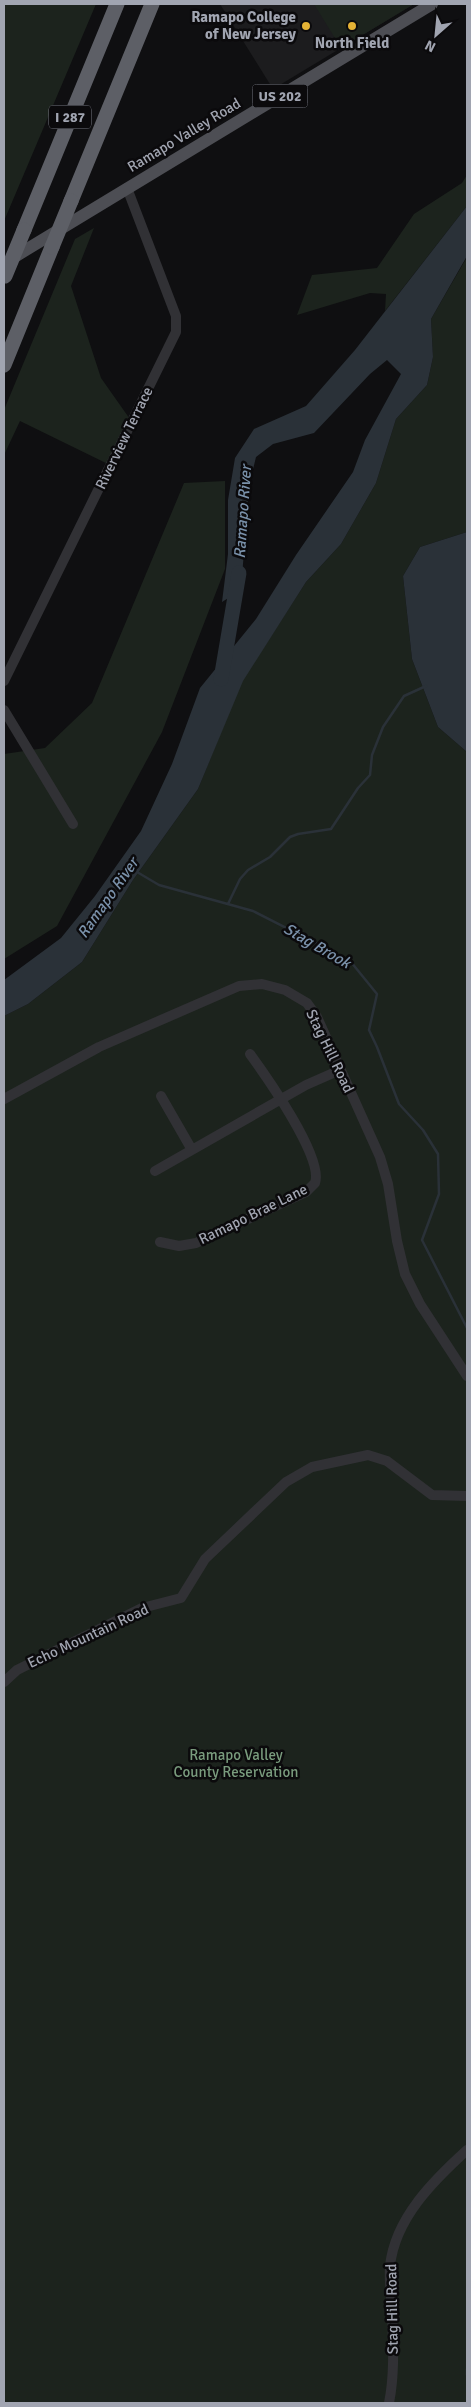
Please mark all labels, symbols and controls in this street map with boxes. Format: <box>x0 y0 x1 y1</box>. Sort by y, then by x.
place label: Ramapo College of New Jersey <box>191 8 297 43</box>
north arrow <box>411 10 461 60</box>
marker: Ramapo College of New Jersey <box>300 20 312 32</box>
marker: North Field <box>346 20 358 32</box>
place label: North Field <box>315 34 389 52</box>
text: N <box>422 36 439 56</box>
road number: US 202 <box>252 84 308 108</box>
street label: Ramapo Valley Road <box>124 94 244 176</box>
road number: I 287 <box>49 105 91 128</box>
street label: Riverview Terrace <box>91 384 157 492</box>
water label: Ramapo River <box>230 463 256 559</box>
water label: Ramapo River <box>73 852 144 942</box>
water label: Stag Brook <box>280 919 356 974</box>
street label: Stag Hill Road <box>302 1006 358 1096</box>
street label: Ramapo Brae Lane <box>196 1180 310 1248</box>
street label: Echo Mountain Road <box>25 1600 151 1672</box>
park label: Ramapo Valley County Reservation <box>174 1746 298 1781</box>
street label: Stag Hill Road <box>382 2264 402 2354</box>

